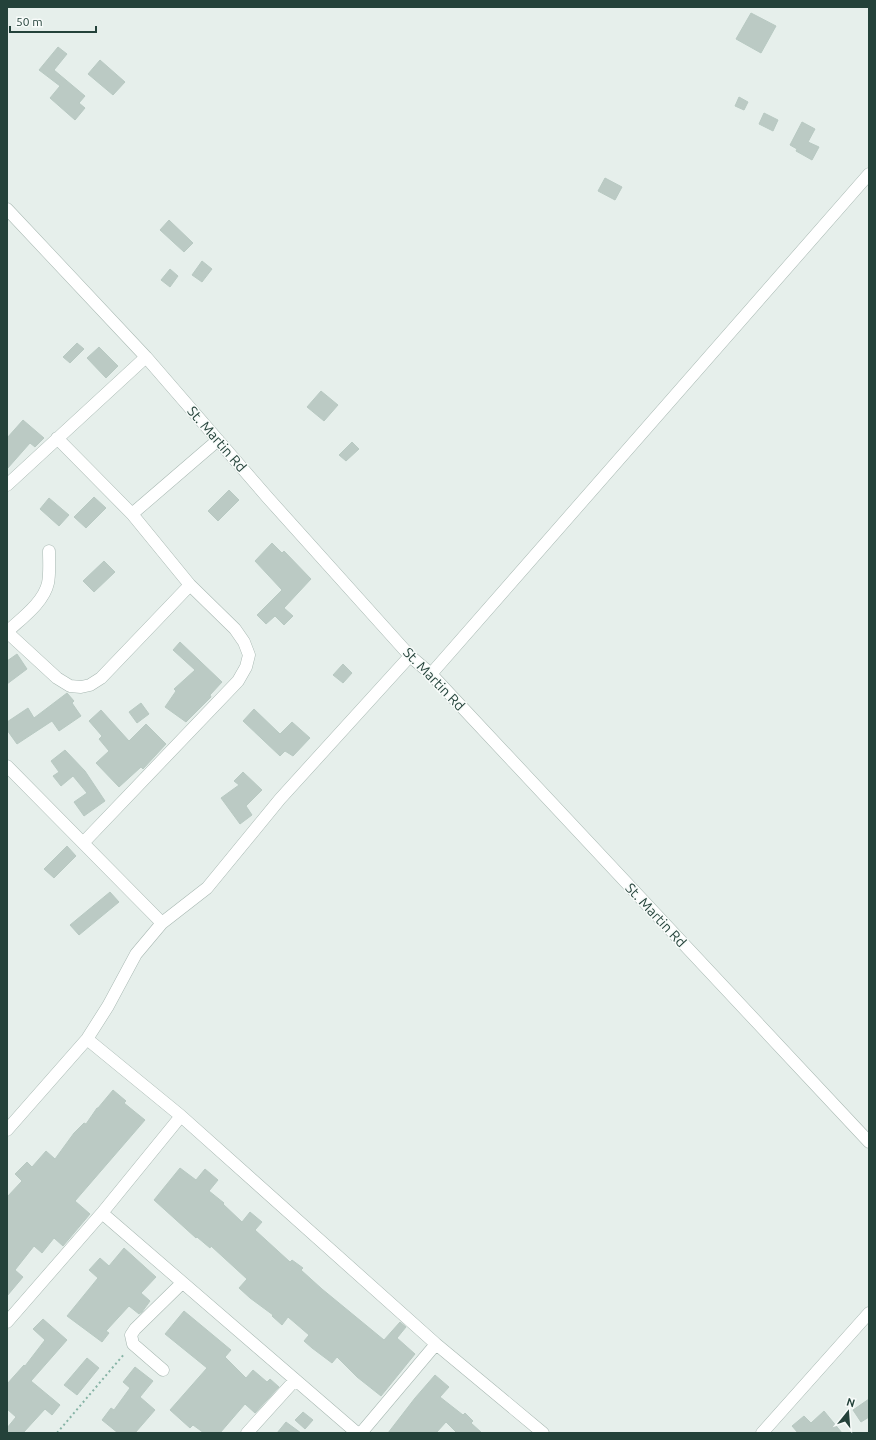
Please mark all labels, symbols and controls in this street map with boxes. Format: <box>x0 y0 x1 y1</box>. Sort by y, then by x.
scale bar <box>10 8 96 34</box>
text: 50 m <box>16 15 43 28</box>
street label: St. Martin Rd <box>184 403 250 475</box>
street label: St. Martin Rd <box>400 644 468 714</box>
street label: St. Martin Rd <box>622 880 690 950</box>
north arrow <box>828 1392 868 1432</box>
text: N <box>845 1395 857 1409</box>

